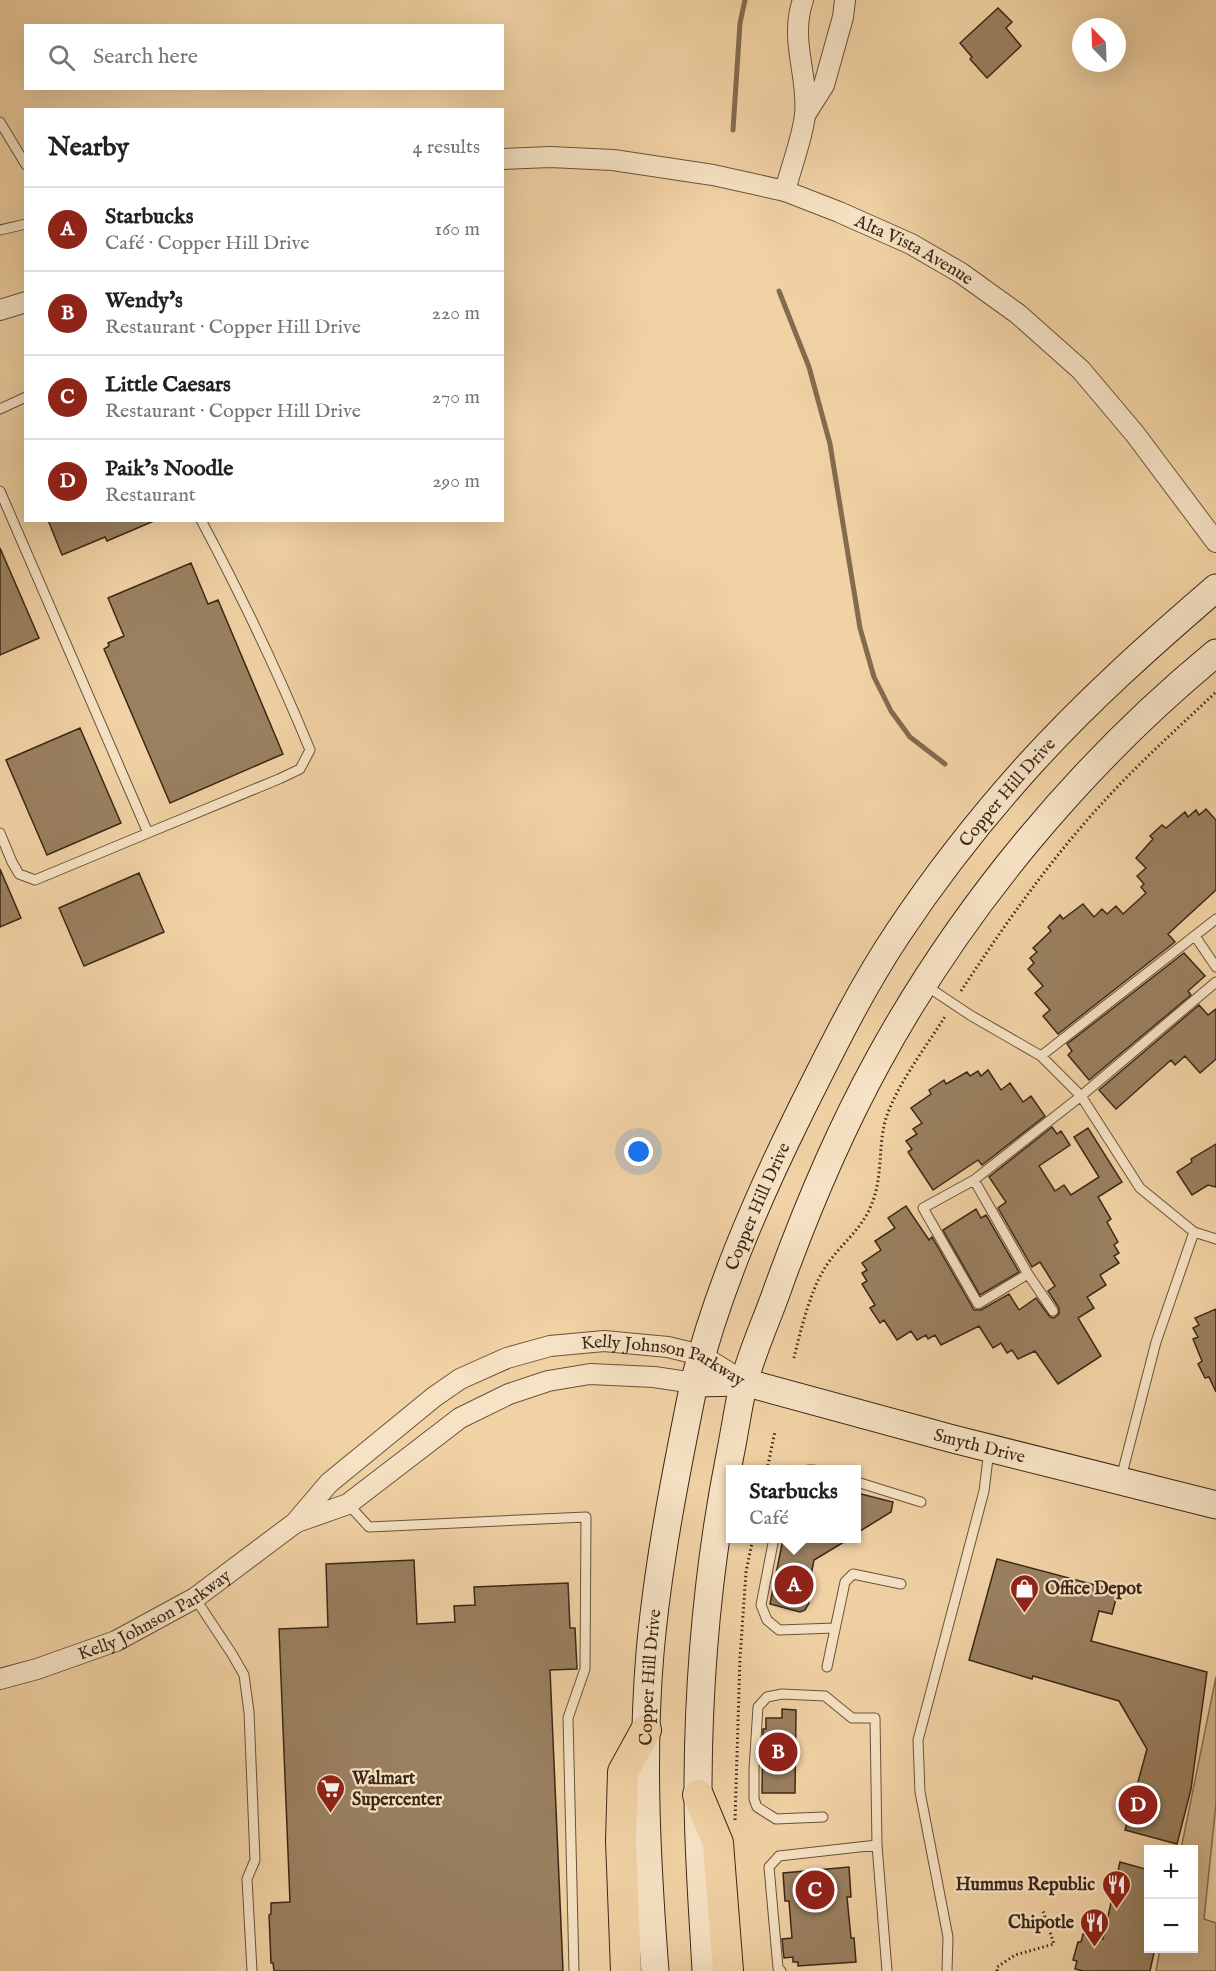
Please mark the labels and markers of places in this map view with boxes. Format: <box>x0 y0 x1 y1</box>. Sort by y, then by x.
pin: A <box>774 1562 814 1608</box>
shop icon: Office Depot <box>1008 1572 1040 1614</box>
place label: Office Depot <box>1045 1578 1143 1601</box>
pin: B <box>758 1730 798 1774</box>
place label: Walmart Supercenter <box>351 1768 442 1812</box>
supermarket icon: Walmart Supercenter <box>315 1772 347 1814</box>
pin: D <box>1118 1782 1158 1828</box>
pin: C <box>796 1868 834 1912</box>
restaurant icon: Hummus Republic <box>1100 1868 1132 1910</box>
place label: Hummus Republic <box>955 1874 1095 1897</box>
restaurant icon: Chipotle <box>1079 1906 1111 1948</box>
place label: Chipotle <box>1008 1912 1075 1935</box>

